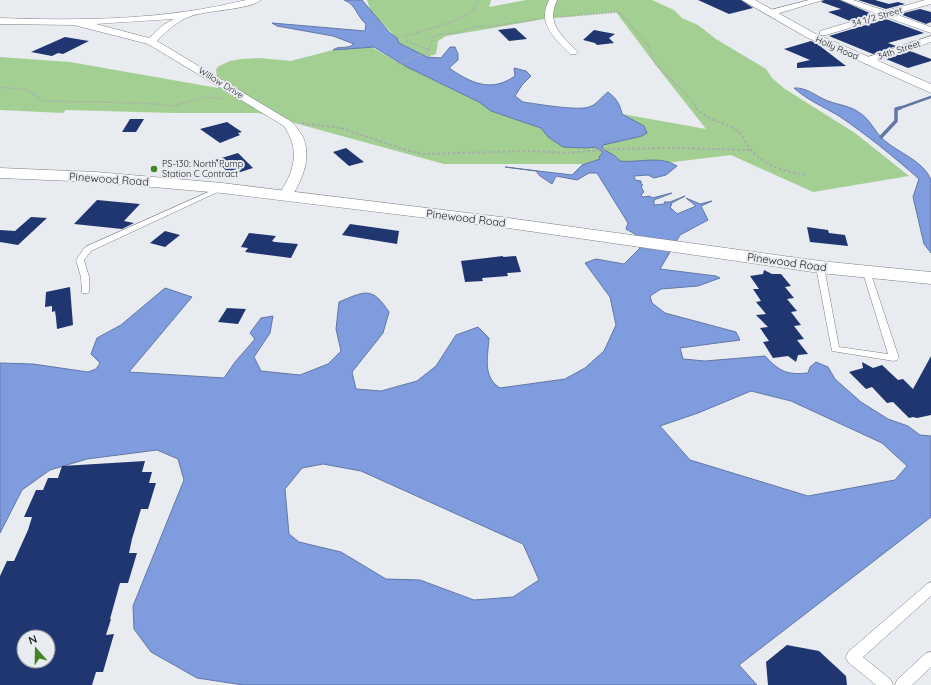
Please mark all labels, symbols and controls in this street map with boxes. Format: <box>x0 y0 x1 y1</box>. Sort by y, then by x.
street label: 34 1/2 Street <box>850 4 903 29</box>
street label: Holly Road <box>814 33 860 62</box>
street label: 34th Street <box>876 37 922 62</box>
street label: Willow Drive <box>197 64 246 101</box>
place label: PS-130: North Pump Station C Contract <box>162 158 244 179</box>
marker: PS-130: North Pump Station C Contract <box>149 164 159 174</box>
street label: Pinewood Road <box>69 169 149 189</box>
street label: Pinewood Road <box>425 206 507 230</box>
street label: Pinewood Road <box>746 250 828 274</box>
north arrow <box>16 629 56 669</box>
text: N <box>26 632 39 648</box>

